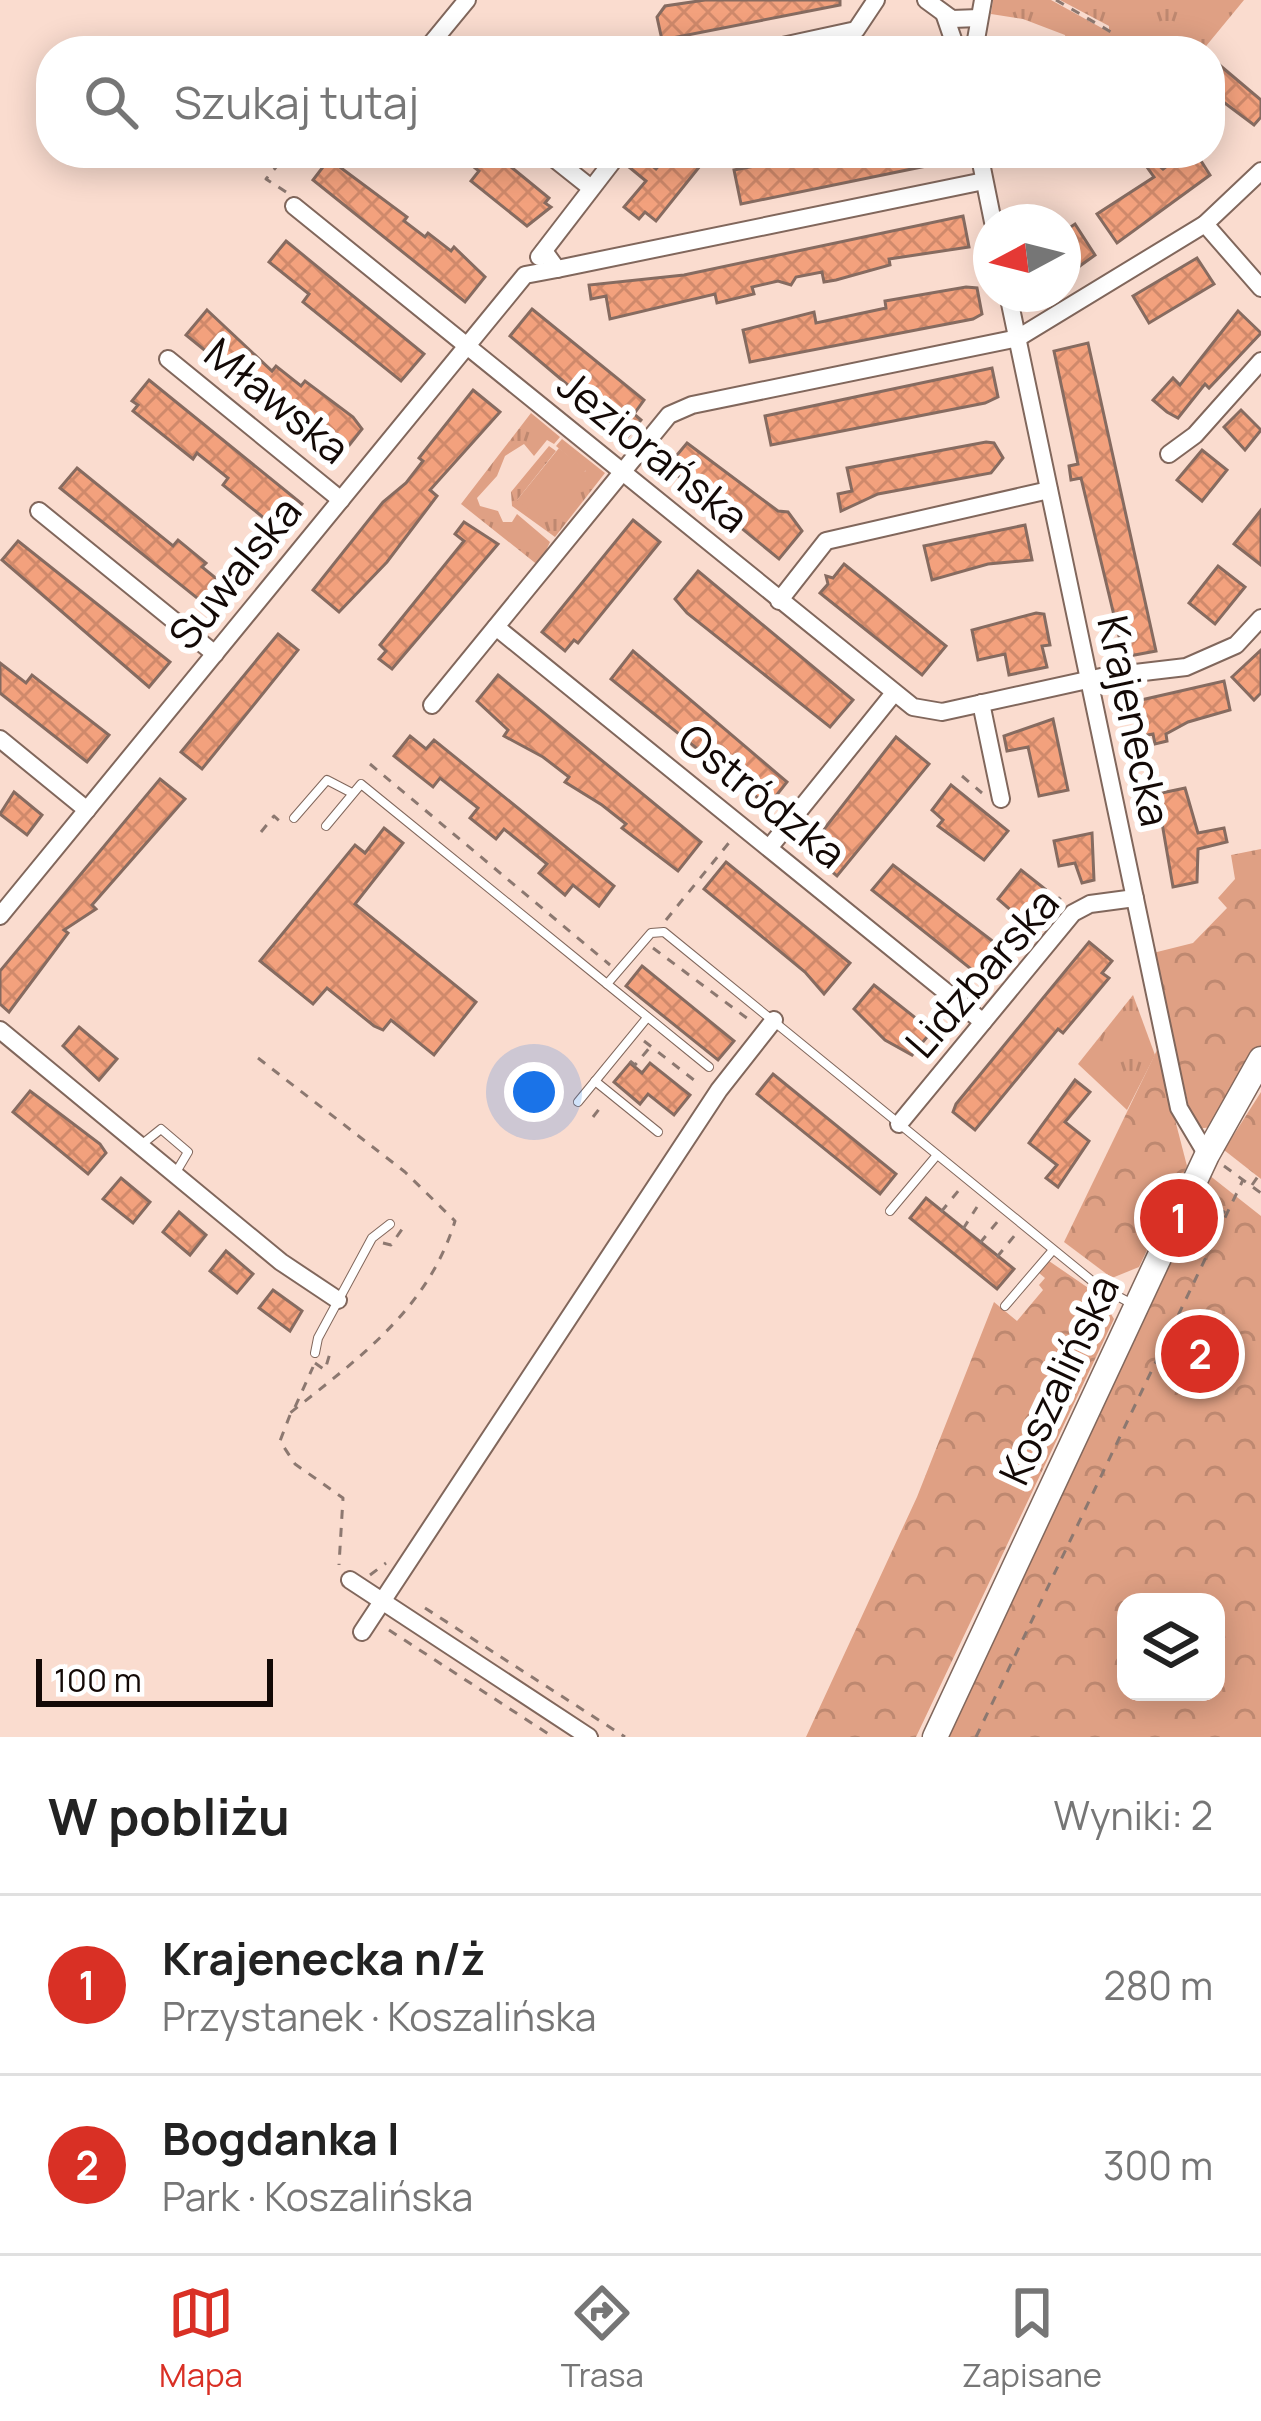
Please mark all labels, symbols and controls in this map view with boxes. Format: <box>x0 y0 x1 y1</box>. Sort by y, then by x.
search box <box>36 36 1225 168</box>
icon: search <box>78 69 144 135</box>
text: Szukaj tutaj <box>174 71 419 133</box>
north arrow <box>973 204 1081 312</box>
street label: Mławska <box>193 324 362 476</box>
street label: Jeziorańska <box>546 355 761 545</box>
street label: Suwalska <box>155 484 314 661</box>
street label: Krajenecka <box>1084 610 1186 831</box>
street label: Ostródzka <box>667 710 859 881</box>
street label: Lidzbarska <box>891 875 1071 1070</box>
your location <box>504 1062 564 1122</box>
pin: 1 <box>1140 1173 1218 1263</box>
street label: Koszalińska <box>984 1265 1132 1494</box>
pin: 2 <box>1161 1309 1239 1399</box>
map controls <box>1117 1593 1225 1701</box>
button: layers <box>1117 1593 1225 1701</box>
scale bar <box>36 1653 273 1706</box>
text: 100 m <box>54 1657 142 1702</box>
text: W pobliżu <box>48 1781 290 1850</box>
text: Wyniki: 2 <box>1054 1788 1213 1842</box>
text: Krajenecka n/ż <box>162 1927 485 1989</box>
text: 1 <box>78 1958 96 2012</box>
text: 280 m <box>1103 1958 1213 2012</box>
text: Przystanek · Koszalińska <box>162 1989 597 2043</box>
text: Bogdanka I <box>162 2107 400 2169</box>
text: 2 <box>75 2138 99 2192</box>
text: 300 m <box>1103 2138 1213 2192</box>
text: Park · Koszalińska <box>162 2169 473 2223</box>
tab: Mapa <box>159 2280 243 2397</box>
tab: Trasa <box>561 2280 644 2397</box>
tab: Zapisane <box>962 2280 1102 2397</box>

